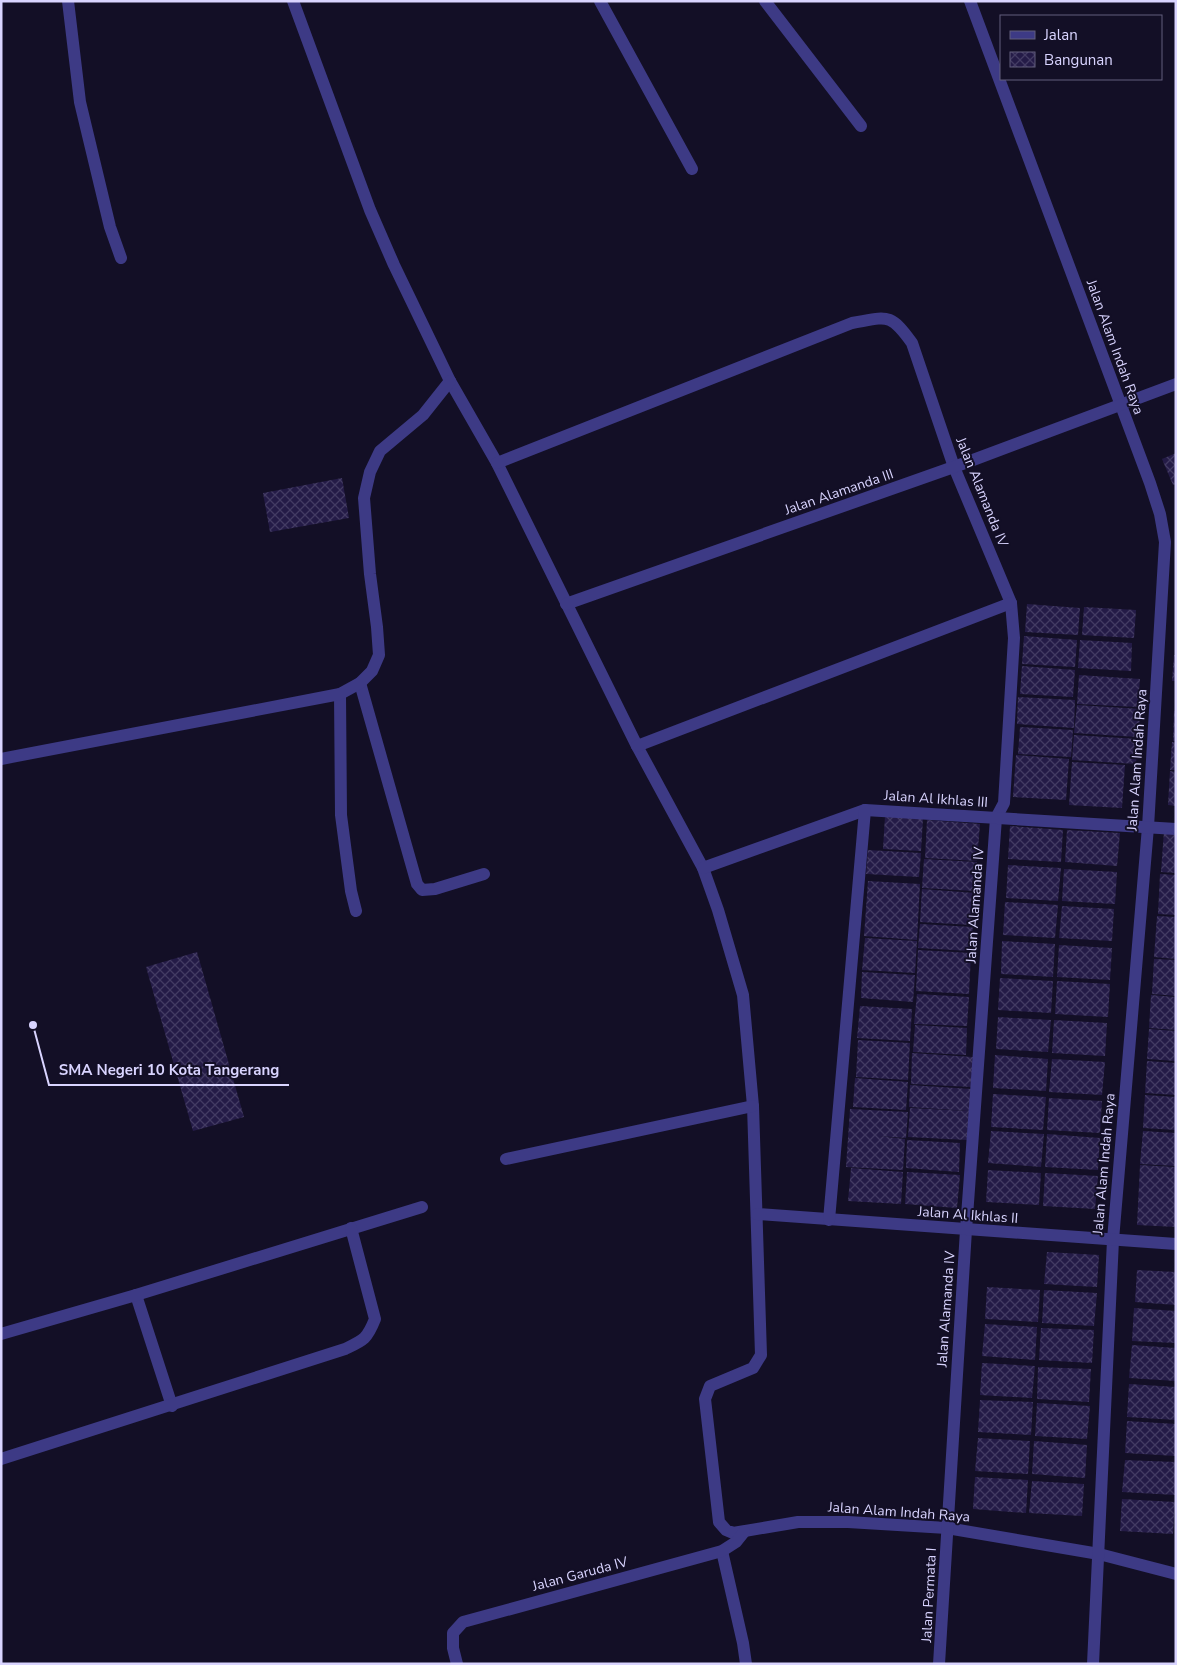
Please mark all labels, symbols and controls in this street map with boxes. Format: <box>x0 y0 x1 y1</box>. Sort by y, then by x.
legend <box>1000 15 1162 80</box>
text: Jalan <box>1043 25 1078 45</box>
text: Bangunan <box>1044 50 1113 70</box>
street label: Jalan Alam Indah Raya <box>1081 276 1148 417</box>
street label: Jalan Alamanda IV <box>951 433 1013 550</box>
street label: Jalan Alamanda III <box>781 464 896 520</box>
street label: Jalan Alam Indah Raya <box>1122 688 1151 833</box>
street label: Jalan Al Ikhlas III <box>882 786 989 812</box>
street label: Jalan Alamanda IV <box>961 846 989 965</box>
callout: SMA Negeri 10 Kota Tangerang <box>49 1055 289 1085</box>
text: SMA Negeri 10 Kota Tangerang <box>59 1060 279 1080</box>
street label: Jalan Alam Indah Raya <box>1088 1092 1120 1237</box>
street label: Jalan Al Ikhlas II <box>916 1202 1019 1228</box>
street label: Jalan Alamanda IV <box>932 1250 960 1369</box>
street label: Jalan Alam Indah Raya <box>826 1497 971 1526</box>
street label: Jalan Permata I <box>917 1547 941 1644</box>
street label: Jalan Garuda IV <box>529 1552 630 1596</box>

